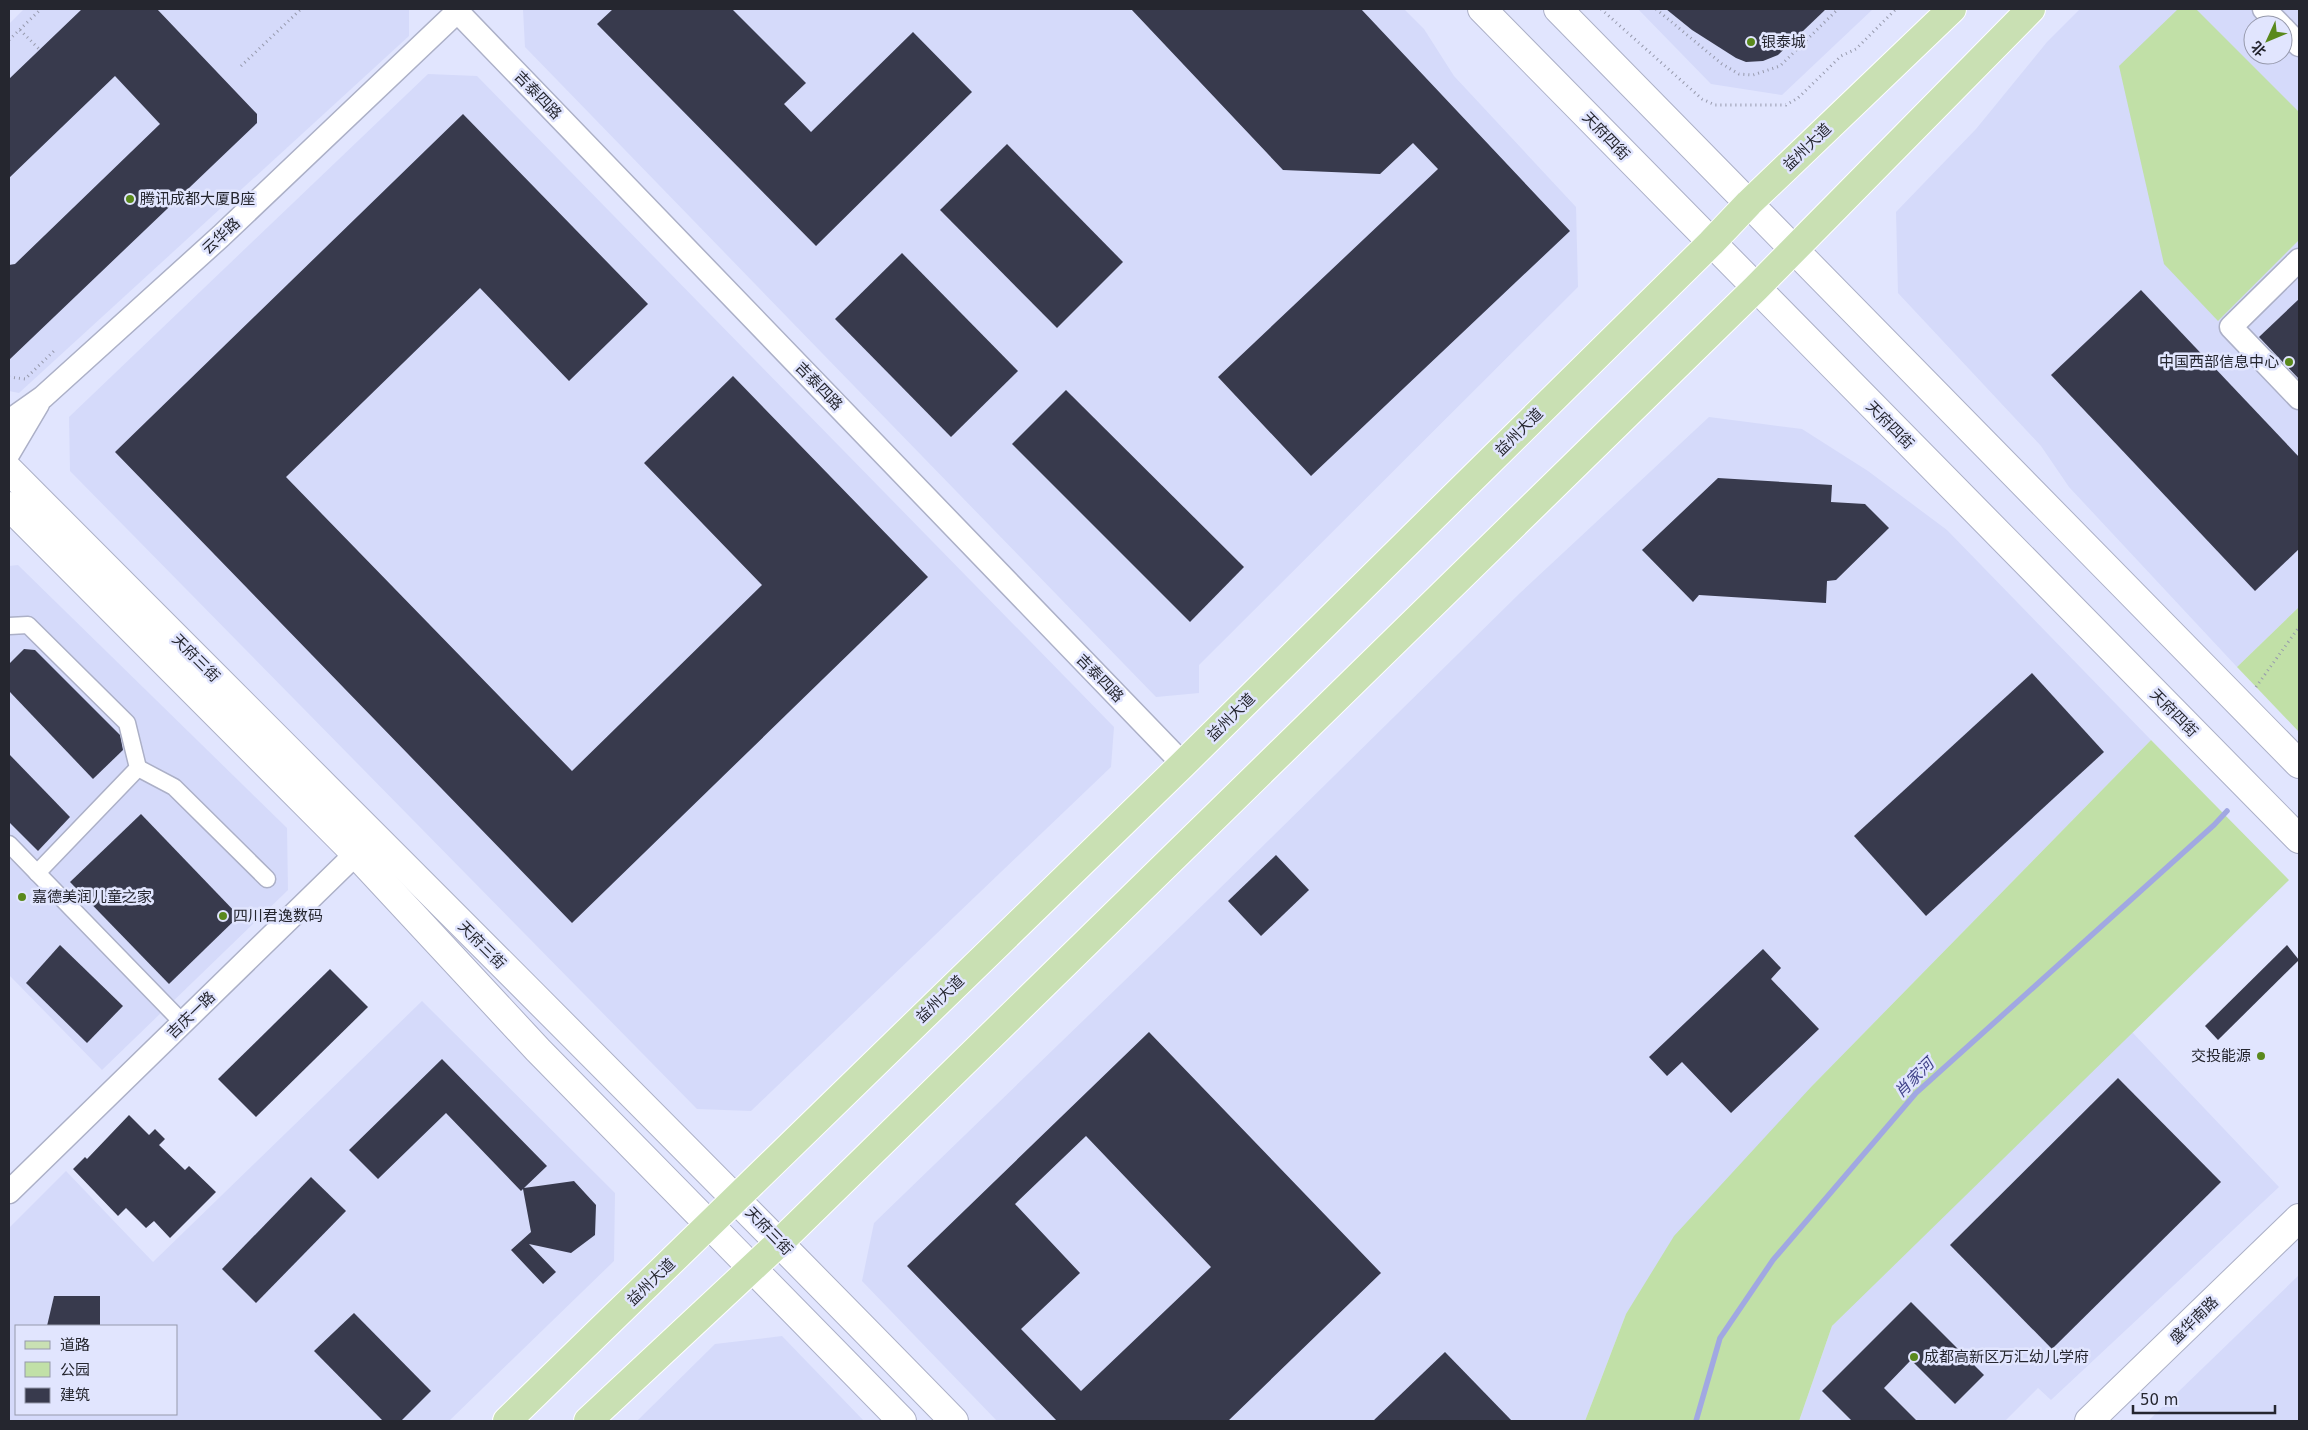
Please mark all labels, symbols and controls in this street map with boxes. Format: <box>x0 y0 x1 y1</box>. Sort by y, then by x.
north arrow <box>2243 15 2293 65</box>
place label: 银泰城 <box>1761 33 1806 51</box>
marker: 银泰城 <box>1745 36 1757 48</box>
text: 北 <box>2248 38 2269 60</box>
street label: 吉泰四路 <box>511 67 565 123</box>
street label: 天府四街 <box>1579 108 1633 164</box>
street label: 益州大道 <box>1779 120 1835 174</box>
place label: 腾讯成都大厦B座 <box>140 190 255 208</box>
marker: 腾讯成都大厦B座 <box>124 193 136 205</box>
street label: 云华路 <box>198 214 244 258</box>
place label: 中国西部信息中心 <box>2159 353 2279 371</box>
marker: 中国西部信息中心 <box>2283 356 2295 368</box>
street label: 吉泰四路 <box>792 358 846 414</box>
street label: 天府四街 <box>1862 397 1918 453</box>
street label: 益州大道 <box>1491 404 1547 460</box>
street label: 天府三街 <box>168 630 224 686</box>
street label: 吉泰四路 <box>1073 650 1127 706</box>
street label: 天府四街 <box>2146 685 2202 741</box>
street label: 益州大道 <box>1203 689 1259 745</box>
place label: 嘉德美润儿童之家 <box>32 888 152 906</box>
marker: 嘉德美润儿童之家 <box>16 891 28 903</box>
place label: 四川君逸数码 <box>233 907 323 925</box>
marker: 四川君逸数码 <box>217 910 229 922</box>
street label: 天府三街 <box>454 917 510 973</box>
street label: 益州大道 <box>912 972 968 1026</box>
street label: 吉庆一路 <box>163 988 219 1042</box>
place label: 交投能源 <box>2191 1047 2251 1065</box>
marker: 交投能源 <box>2255 1050 2267 1062</box>
water label: 肖家河 <box>1890 1052 1940 1102</box>
street label: 天府三街 <box>742 1203 796 1259</box>
street label: 益州大道 <box>623 1255 679 1309</box>
street label: 盛华南路 <box>2166 1293 2222 1347</box>
legend <box>15 1325 178 1415</box>
text: 道路 <box>60 1336 90 1354</box>
place label: 成都高新区万汇幼儿学府 <box>1924 1348 2089 1366</box>
marker: 成都高新区万汇幼儿学府 <box>1908 1351 1920 1363</box>
text: 公园 <box>60 1361 90 1379</box>
scale bar <box>2133 1382 2276 1414</box>
text: 建筑 <box>60 1386 90 1404</box>
text: 50 m <box>2140 1391 2178 1409</box>

